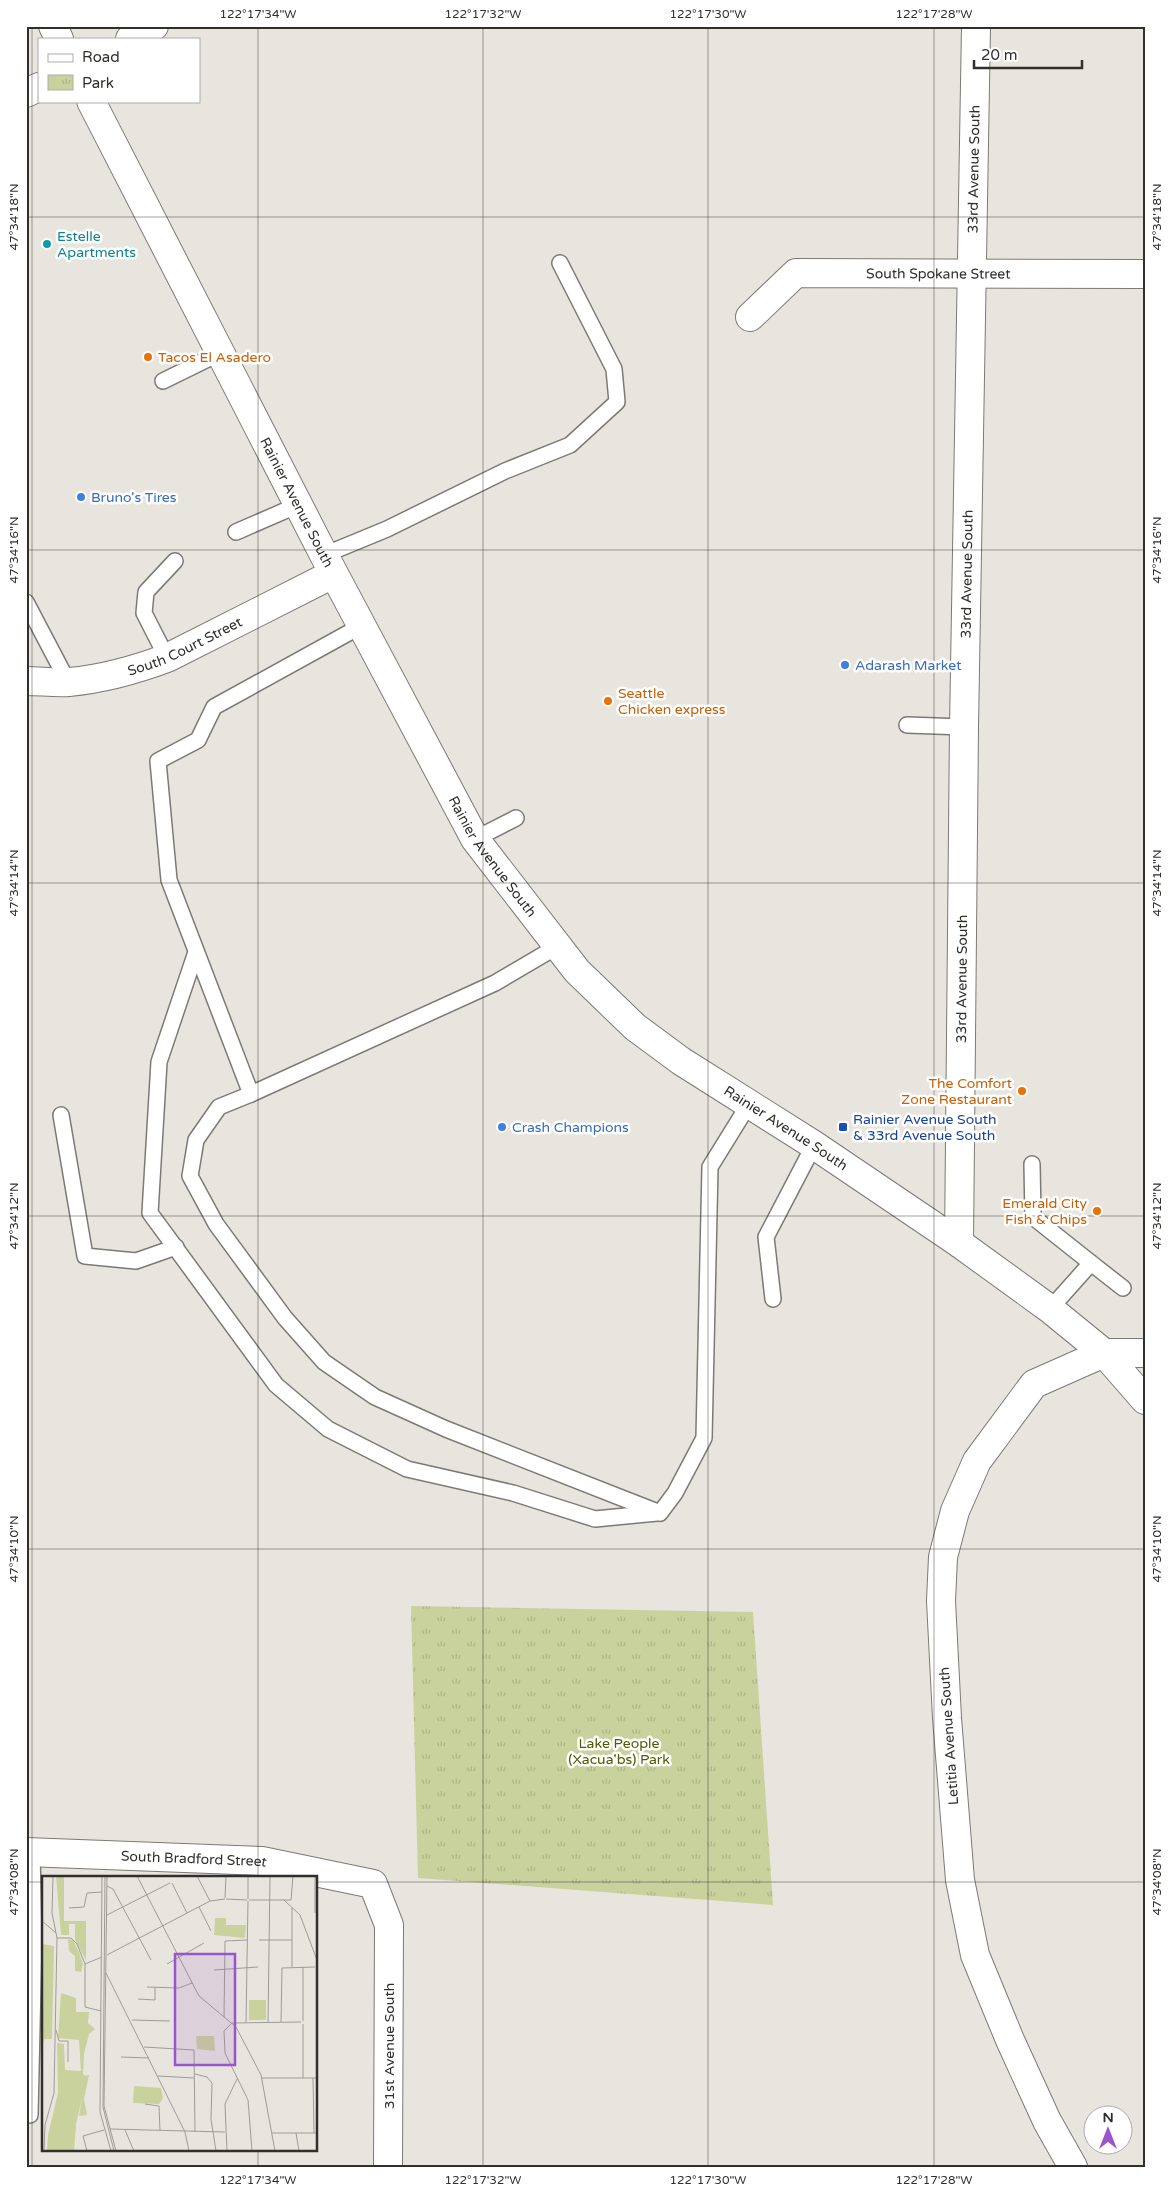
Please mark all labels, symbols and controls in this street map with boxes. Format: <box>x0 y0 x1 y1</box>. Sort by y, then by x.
text: 122°17'34"W <box>219 7 297 21</box>
text: 122°17'32"W <box>444 7 522 21</box>
text: 122°17'30"W <box>669 7 747 21</box>
text: 122°17'28"W <box>895 7 973 21</box>
legend <box>38 38 200 102</box>
scale bar <box>974 38 1081 70</box>
text: 20 m <box>981 46 1018 64</box>
text: Road <box>82 48 120 66</box>
text: Park <box>82 74 114 92</box>
street label: 33rd Avenue South <box>964 105 983 234</box>
text: 47°34'18"N <box>7 183 21 251</box>
text: 47°34'18"N <box>1150 183 1164 251</box>
place label: Estelle Apartments <box>57 228 136 261</box>
marker: Estelle Apartments <box>41 238 53 250</box>
street label: South Spokane Street <box>866 265 1011 282</box>
place label: Tacos El Asadero <box>158 349 271 366</box>
marker: Tacos El Asadero <box>142 351 154 363</box>
street label: Rainier Avenue South <box>257 434 337 570</box>
place label: Bruno's Tires <box>91 489 177 506</box>
marker: Bruno's Tires <box>75 491 87 503</box>
street label: 33rd Avenue South <box>957 510 976 638</box>
text: 47°34'16"N <box>7 516 21 584</box>
text: 47°34'16"N <box>1150 516 1164 584</box>
street label: South Court Street <box>125 613 245 679</box>
place label: Adarash Market <box>855 657 962 674</box>
marker: Adarash Market <box>839 659 851 671</box>
place label: Seattle Chicken express <box>618 685 726 718</box>
marker: Seattle Chicken express <box>602 695 614 707</box>
street label: Rainier Avenue South <box>445 793 540 920</box>
text: 47°34'14"N <box>7 849 21 917</box>
text: 47°34'14"N <box>1150 849 1164 917</box>
street label: 33rd Avenue South <box>952 915 971 1043</box>
place label: The Comfort Zone Restaurant <box>901 1075 1013 1108</box>
street label: Rainier Avenue South <box>721 1082 851 1174</box>
marker: The Comfort Zone Restaurant <box>1016 1085 1028 1097</box>
place label: Rainier Avenue South & 33rd Avenue South <box>853 1111 997 1144</box>
place label: Crash Champions <box>512 1119 629 1136</box>
marker: Crash Champions <box>496 1121 508 1133</box>
marker: Rainier Avenue South & 33rd Avenue South <box>837 1121 849 1133</box>
text: 47°34'12"N <box>7 1182 21 1250</box>
text: 47°34'12"N <box>1150 1182 1164 1250</box>
place label: Emerald City Fish & Chips <box>1002 1195 1087 1228</box>
marker: Emerald City Fish & Chips <box>1091 1205 1103 1217</box>
text: 47°34'10"N <box>7 1515 21 1583</box>
text: 47°34'10"N <box>1150 1515 1164 1583</box>
street label: Letitia Avenue South <box>936 1666 962 1806</box>
park label: Lake People (Xacua'bs) Park <box>568 1735 670 1768</box>
street label: South Bradford Street <box>121 1847 269 1870</box>
text: 47°34'08"N <box>7 1848 21 1916</box>
text: 47°34'08"N <box>1150 1848 1164 1916</box>
inset map <box>42 1876 318 2150</box>
street label: 31st Avenue South <box>381 1983 398 2109</box>
north arrow <box>1084 2106 1134 2156</box>
text: N <box>1102 2109 1114 2126</box>
text: 122°17'34"W <box>219 2173 297 2187</box>
text: 122°17'32"W <box>444 2173 522 2187</box>
text: 122°17'30"W <box>669 2173 747 2187</box>
text: 122°17'28"W <box>895 2173 973 2187</box>

